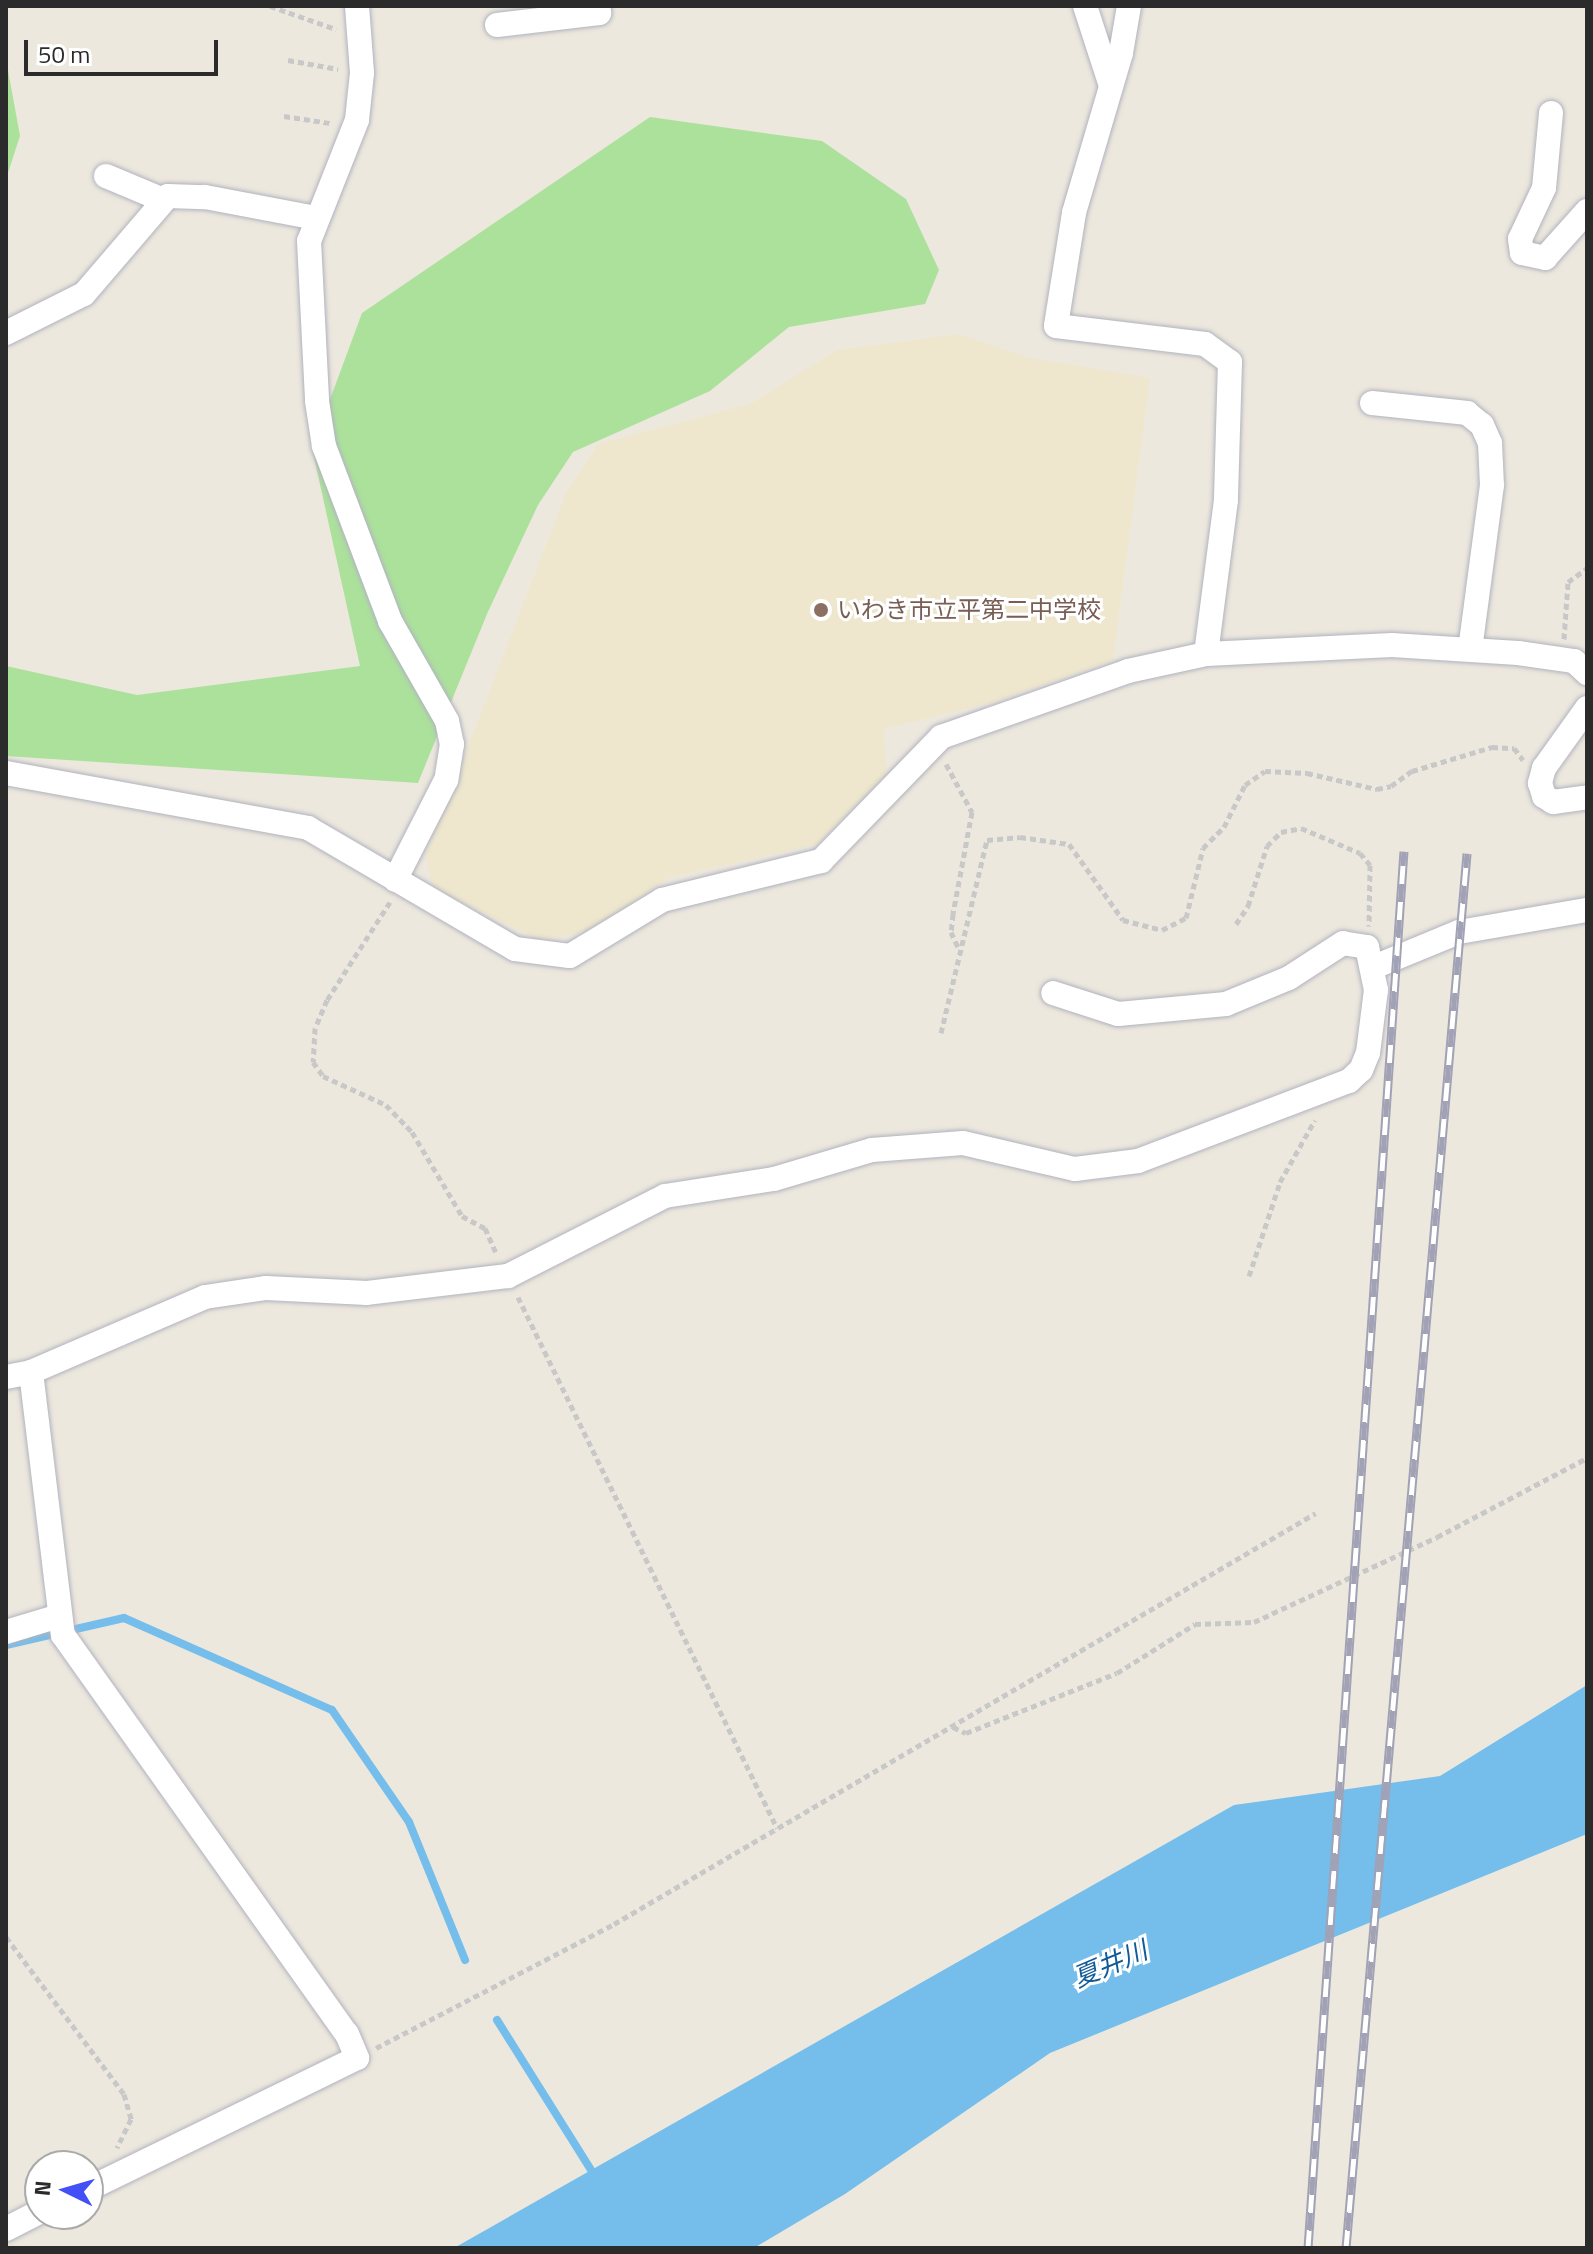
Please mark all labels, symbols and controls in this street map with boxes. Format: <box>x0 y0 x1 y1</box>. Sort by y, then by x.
scale bar <box>28 24 222 74</box>
text: 50 m <box>38 36 90 72</box>
place label: いわき市立平第二中学校 <box>837 596 1101 624</box>
marker: いわき市立平第二中学校 <box>812 601 830 619</box>
water label: 夏井川 <box>1068 1934 1152 1994</box>
north arrow <box>24 2150 104 2230</box>
text: N <box>24 2179 60 2197</box>

